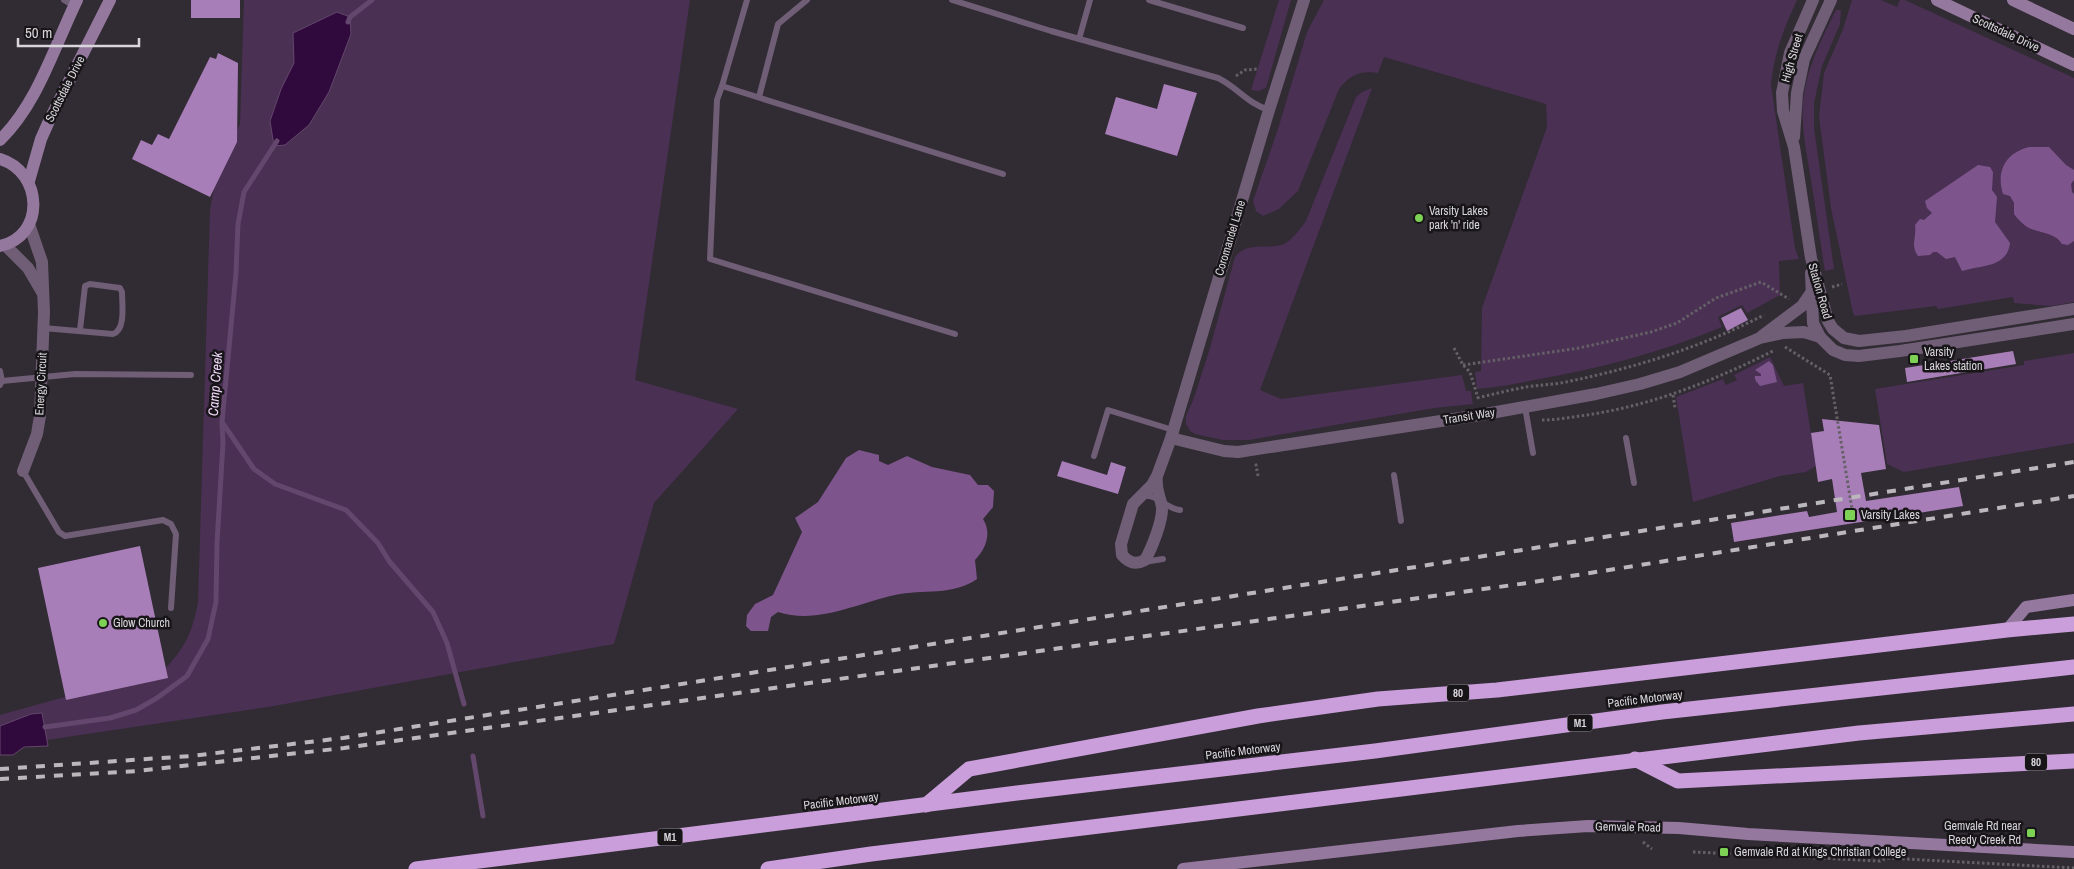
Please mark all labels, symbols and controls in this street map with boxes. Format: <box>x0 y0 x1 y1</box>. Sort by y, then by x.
street label: Scottsdale Drive <box>1970 10 2042 56</box>
scale bar <box>18 15 139 47</box>
text: 50 m <box>25 22 52 43</box>
street label: High Street <box>1777 32 1807 84</box>
street label: Scottsdale Drive <box>41 53 89 125</box>
street label: Coromandel Lane <box>1211 198 1249 278</box>
place label: Varsity Lakes park 'n' ride <box>1429 203 1488 233</box>
marker: Varsity Lakes park 'n' ride <box>1413 212 1425 224</box>
street label: Station Road <box>1804 261 1836 321</box>
place label: Varsity Lakes station <box>1924 344 1983 374</box>
water label: Camp Creek <box>204 350 226 417</box>
street label: Energy Circuit <box>31 352 51 416</box>
marker: Varsity Lakes station <box>1908 353 1920 365</box>
street label: Transit Way <box>1442 404 1496 428</box>
place label: Varsity Lakes <box>1861 507 1920 523</box>
marker: Varsity Lakes <box>1843 508 1857 522</box>
place label: Glow Church <box>113 615 170 631</box>
marker: Glow Church <box>97 617 109 629</box>
road number: 80 <box>1447 684 1469 701</box>
street label: Pacific Motorway <box>1607 686 1684 712</box>
road number: M1 <box>1568 714 1592 731</box>
street label: Pacific Motorway <box>1205 738 1282 764</box>
road number: 80 <box>2025 754 2047 770</box>
street label: Pacific Motorway <box>803 788 880 814</box>
street label: Gemvale Road <box>1595 818 1661 836</box>
place label: Gemvale Rd near Reedy Creek Rd <box>1944 818 2022 848</box>
marker: Gemvale Rd near Reedy Creek Rd <box>2025 827 2037 839</box>
road number: M1 <box>658 829 682 846</box>
place label: Gemvale Rd at Kings Christian College <box>1734 844 1906 860</box>
marker: Gemvale Rd at Kings Christian College <box>1718 846 1730 858</box>

